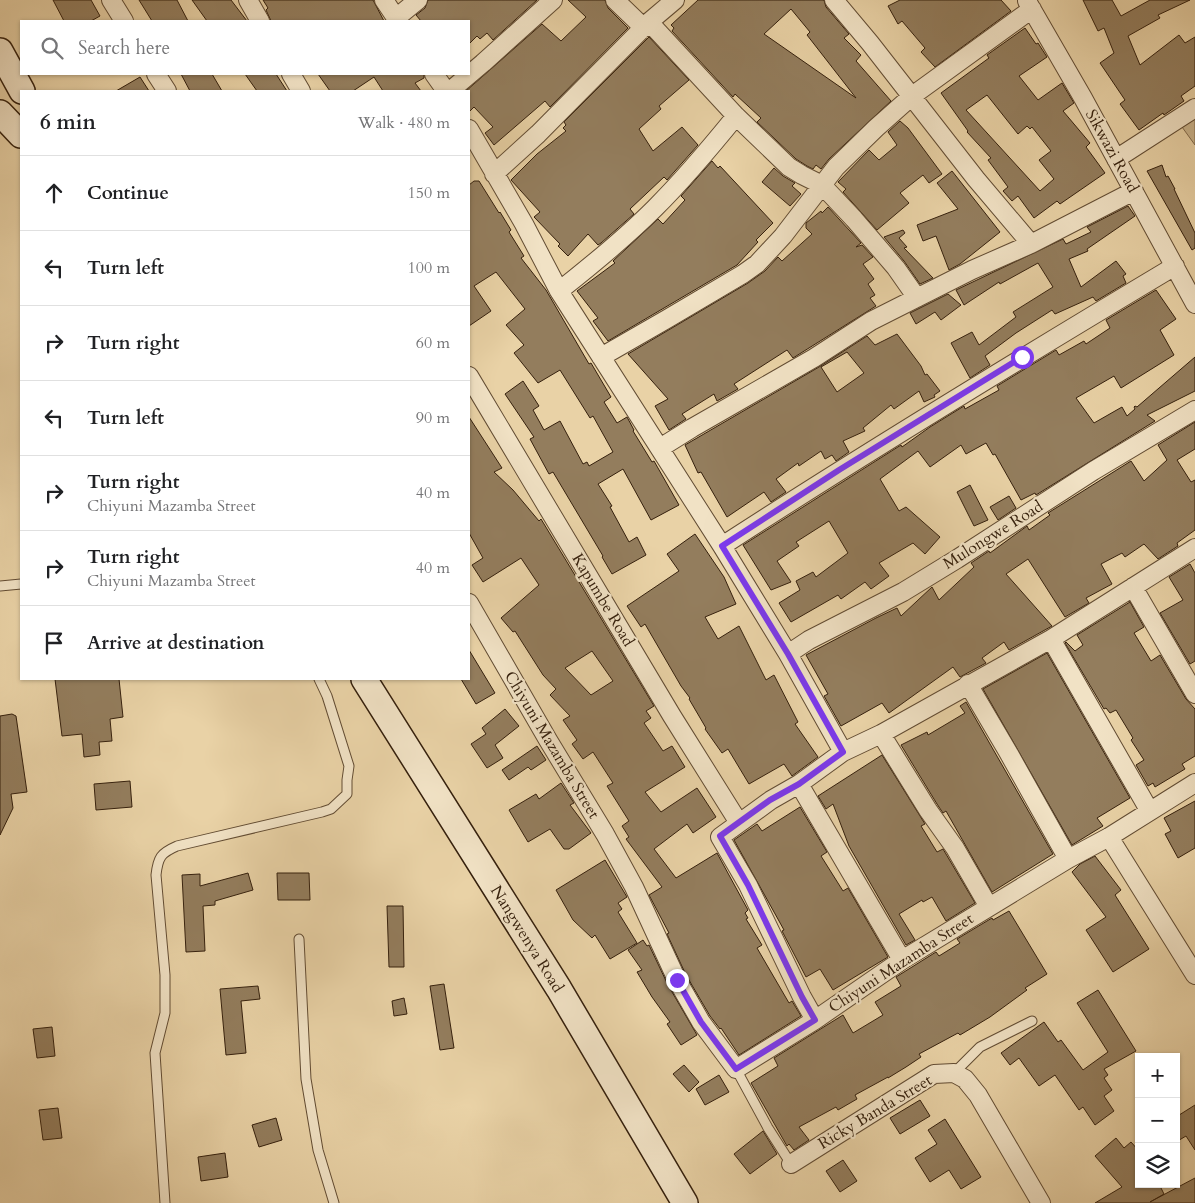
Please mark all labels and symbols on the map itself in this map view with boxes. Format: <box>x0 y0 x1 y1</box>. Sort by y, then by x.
street label: Sikwazi Road <box>1080 105 1144 197</box>
route start <box>1011 346 1034 369</box>
street label: Mulongwe Road <box>939 495 1048 575</box>
street label: Kapumbe Road <box>567 549 640 651</box>
street label: Chiyuni Mazamba Street <box>499 667 605 823</box>
street label: Nangwenya Road <box>485 881 569 997</box>
street label: Chiyuni Mazamba Street <box>824 908 978 1018</box>
route end <box>666 969 689 992</box>
street label: Ricky Banda Street <box>814 1069 936 1155</box>

